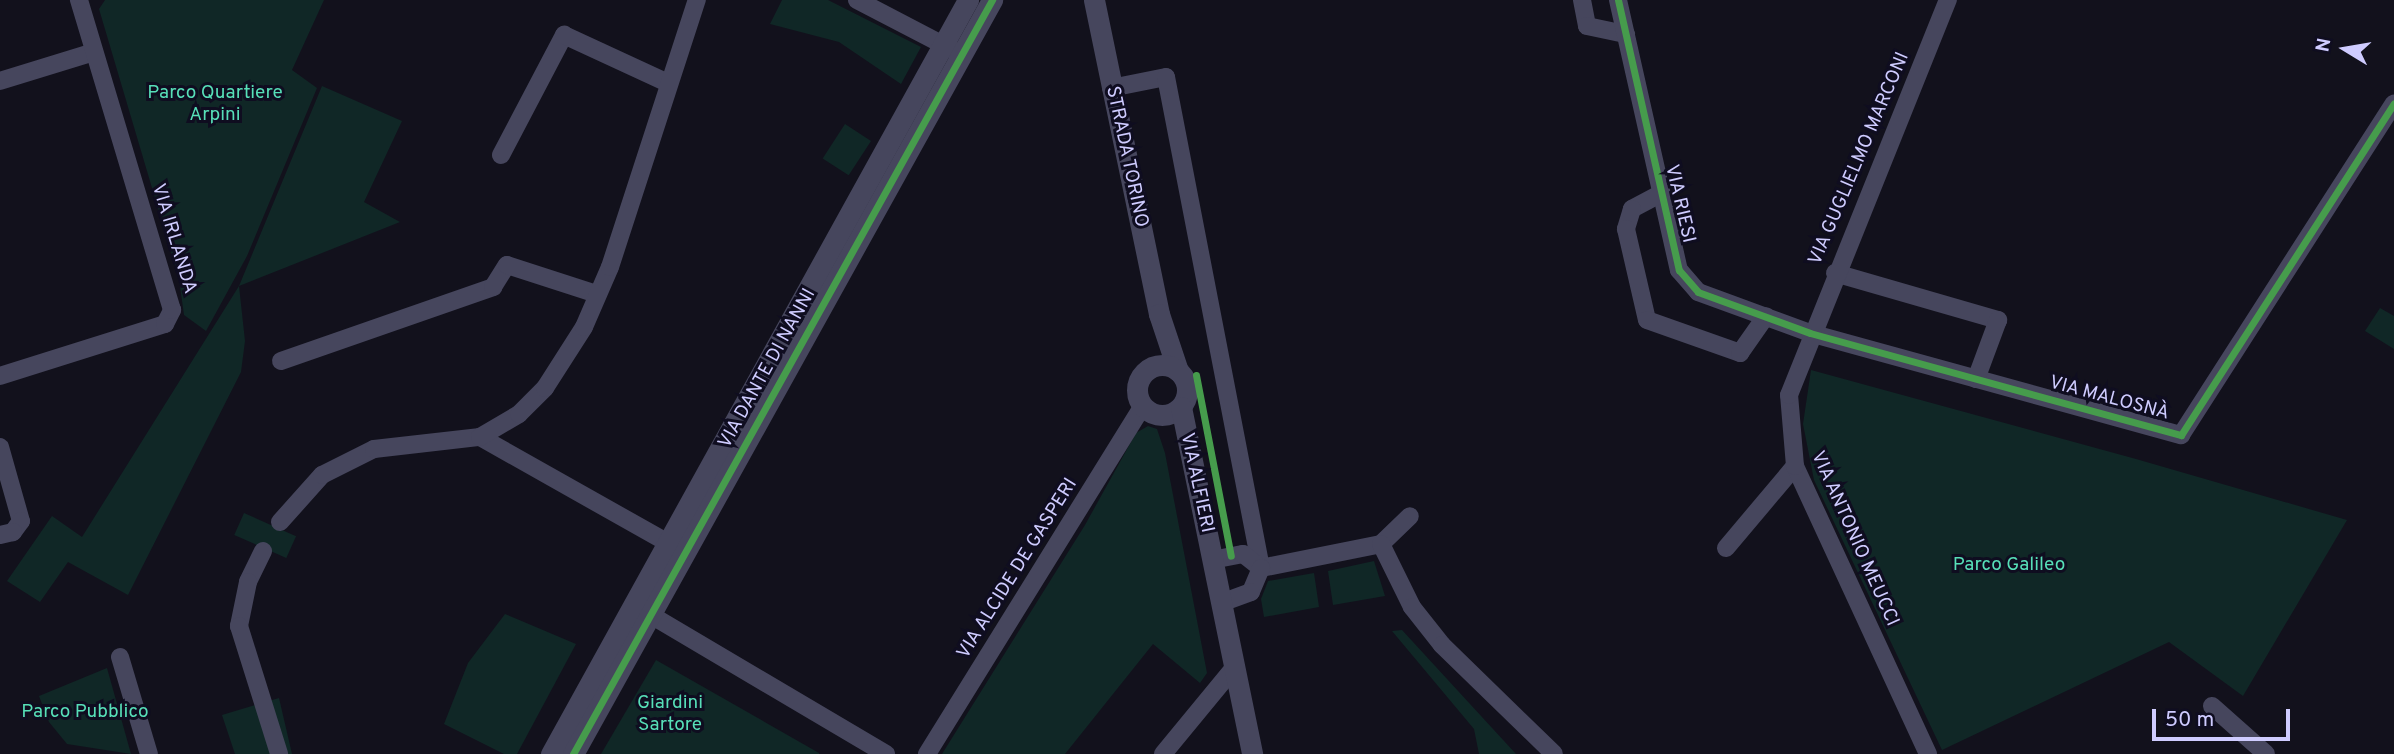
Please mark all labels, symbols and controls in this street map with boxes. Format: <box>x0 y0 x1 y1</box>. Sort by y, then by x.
north arrow <box>2310 14 2380 84</box>
text: N <box>2311 36 2337 54</box>
street label: VIA GUGLIELMO MARCONI <box>1805 49 1915 269</box>
park label: Parco Quartiere Arpini <box>147 83 283 127</box>
street label: STRADA TORINO <box>1100 84 1152 230</box>
street label: VIA RIESI <box>1659 162 1699 246</box>
street label: VIA IRLANDA <box>145 181 201 297</box>
street label: VIA DANTE DI NANNI <box>714 285 822 453</box>
street label: VIA MALOSNÀ <box>2046 372 2172 426</box>
street label: VIA ALFIERI <box>1174 430 1218 536</box>
street label: VIA ANTONIO MEUCCI <box>1805 447 1903 631</box>
street label: VIA ALCIDE DE GASPERI <box>953 474 1083 664</box>
park label: Parco Galileo <box>1953 555 2065 577</box>
park label: Giardini Sartore <box>637 693 703 737</box>
scale bar <box>2156 694 2294 738</box>
park label: Parco Pubblico <box>21 702 149 724</box>
text: 50 m <box>2165 707 2214 734</box>

